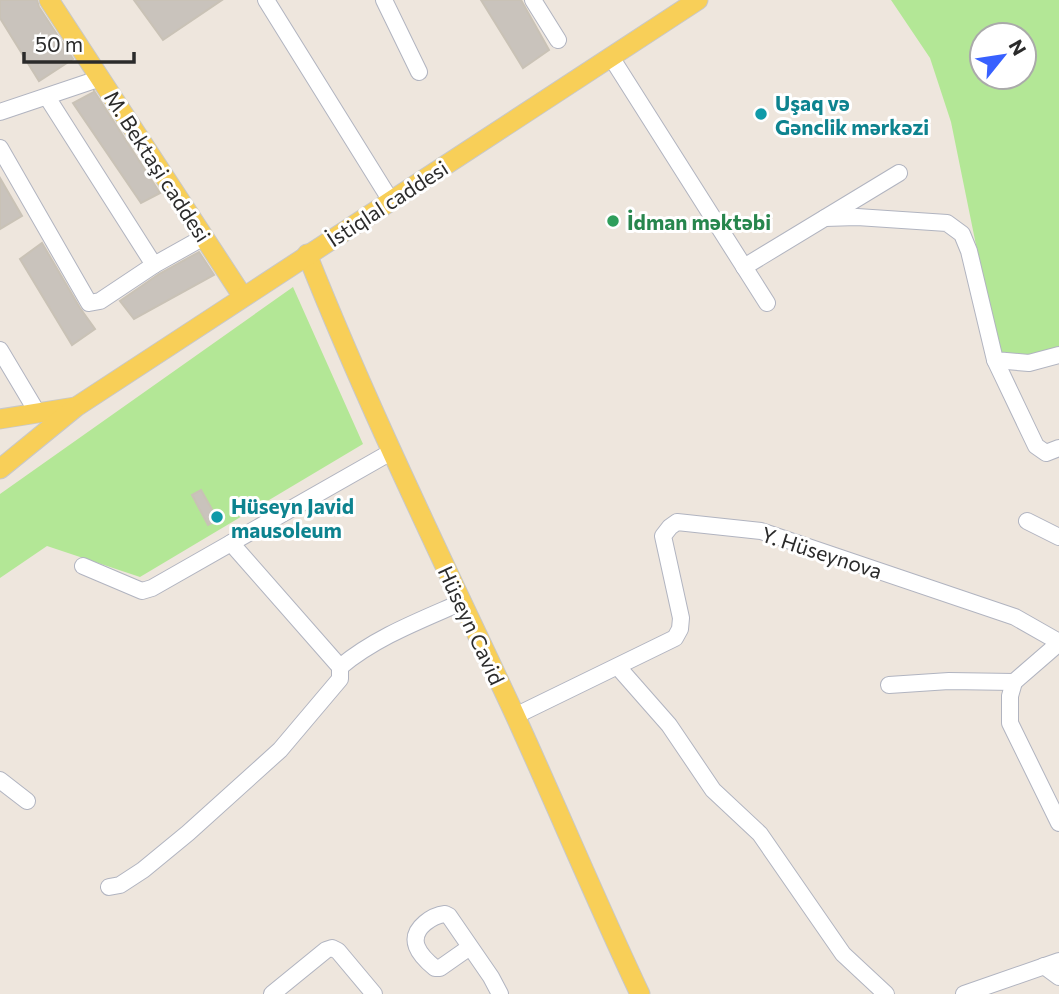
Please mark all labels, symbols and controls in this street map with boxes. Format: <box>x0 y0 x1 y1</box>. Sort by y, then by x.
scale bar <box>24 21 135 65</box>
north arrow <box>968 21 1038 91</box>
text: 50 m <box>35 31 83 56</box>
text: N <box>1005 35 1032 59</box>
street label: M. Bektaşi caddesi <box>100 86 216 246</box>
place label: Uşaq və Gənclik mərkəzi <box>775 90 929 139</box>
marker: Uşaq və Gənclik mərkəzi <box>753 106 769 122</box>
street label: İstiqlal caddesi <box>322 155 452 251</box>
place label: İdman məktəbi <box>627 209 771 234</box>
marker: İdman məktəbi <box>605 213 621 229</box>
place label: Hüseyn Javid mausoleum <box>231 493 354 542</box>
marker: Hüseyn Javid mausoleum <box>209 509 225 525</box>
street label: Y. Hüseynova <box>759 521 885 583</box>
street label: Hüseyn Cavid <box>434 562 510 688</box>

